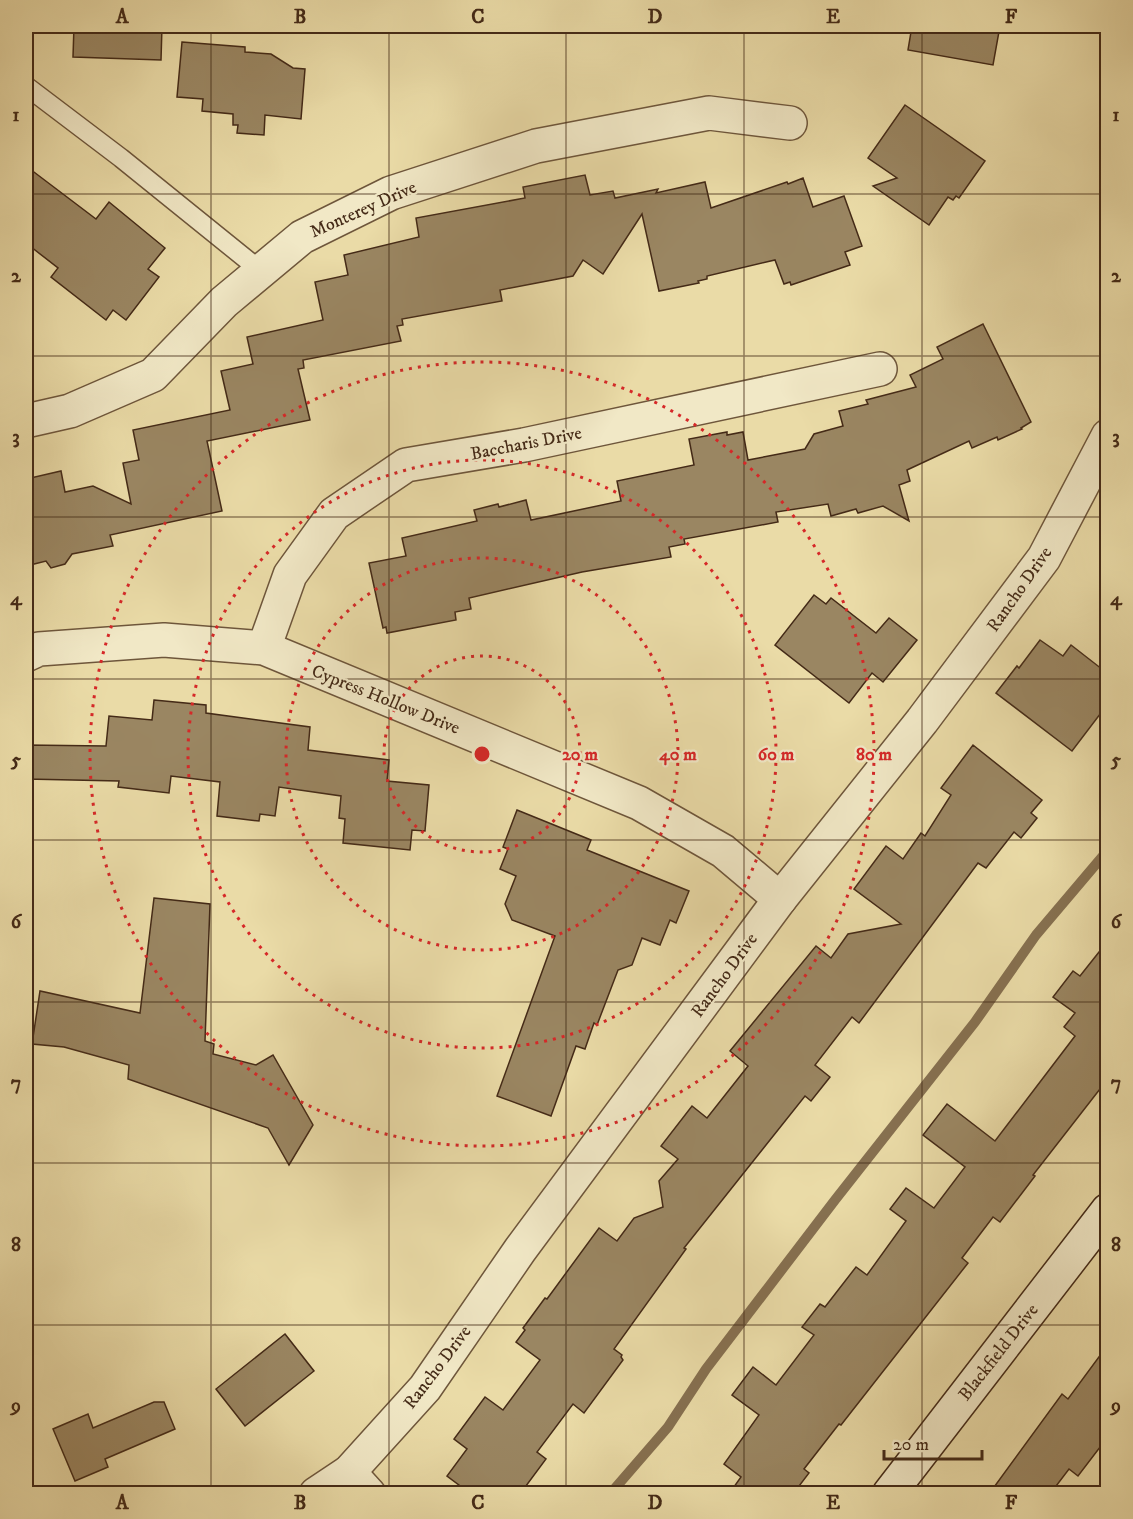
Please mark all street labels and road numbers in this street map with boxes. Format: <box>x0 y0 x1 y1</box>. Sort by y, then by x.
street label: Monterey Drive <box>307 177 420 243</box>
street label: Baccharis Drive <box>469 422 584 466</box>
street label: Rancho Drive <box>982 543 1057 636</box>
street label: Cypress Hollow Drive <box>308 660 463 740</box>
street label: Rancho Drive <box>687 929 763 1022</box>
street label: Blackfield Drive <box>954 1300 1043 1405</box>
street label: Rancho Drive <box>399 1322 476 1414</box>

